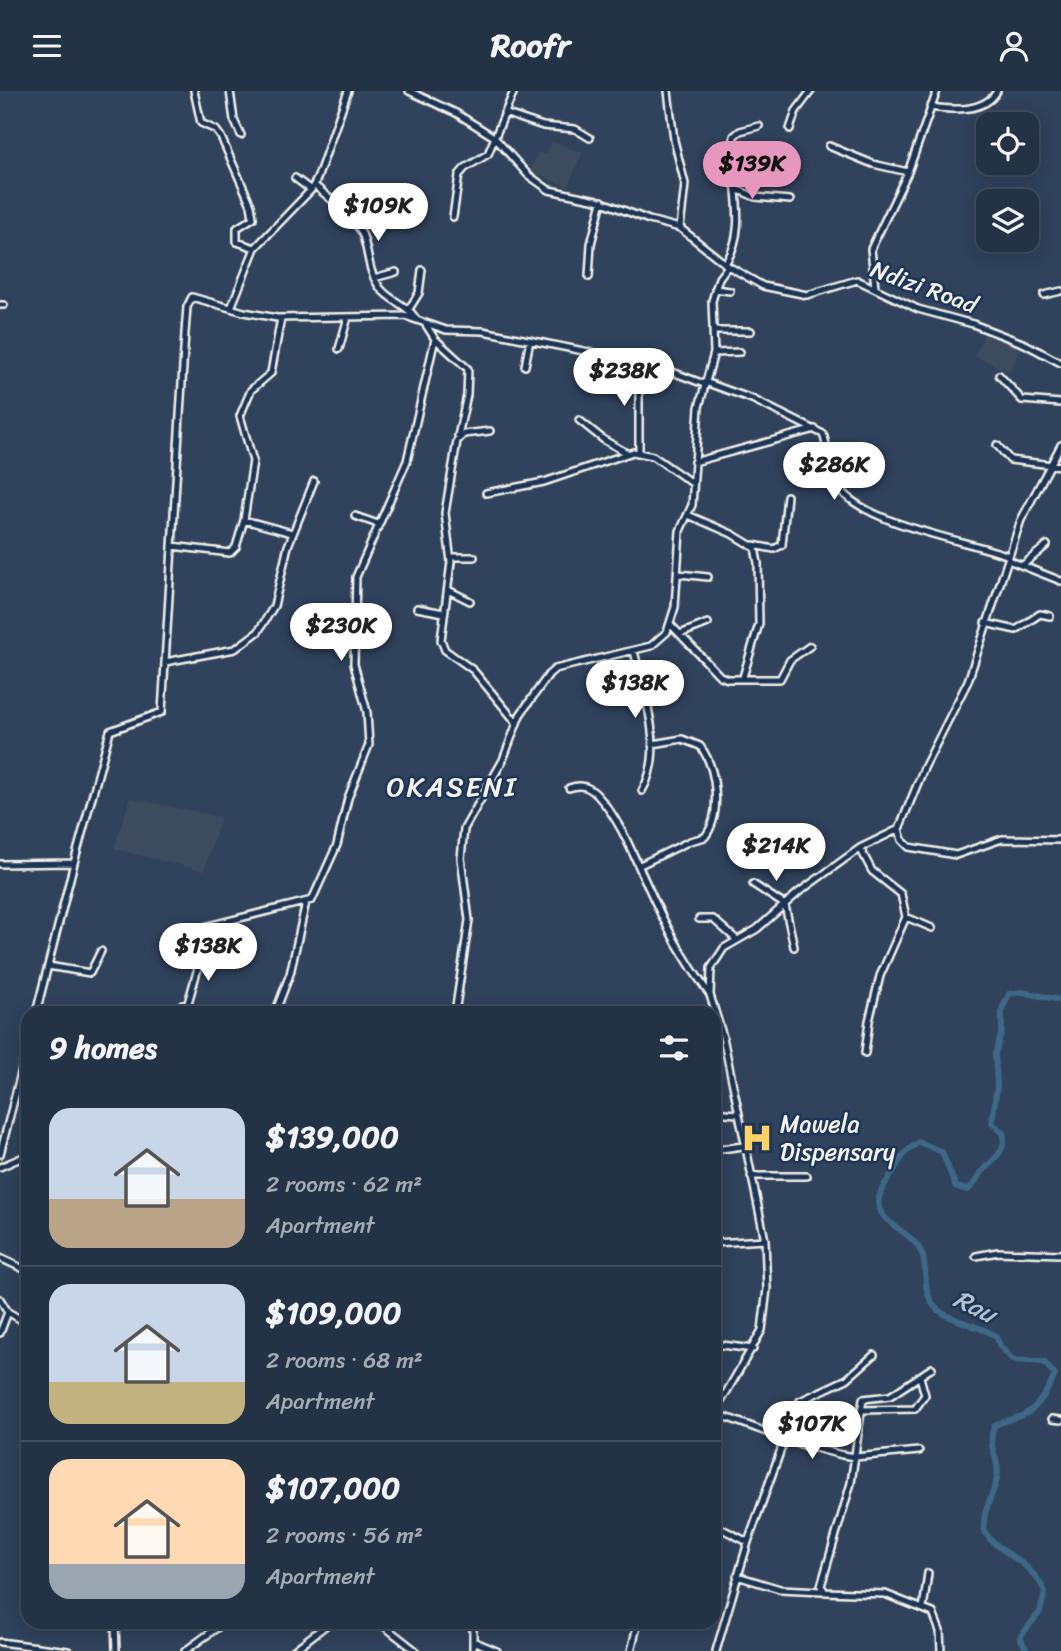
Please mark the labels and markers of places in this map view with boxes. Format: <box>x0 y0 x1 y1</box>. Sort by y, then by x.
pin: $139K <box>703 141 801 201</box>
pin: $109K <box>329 183 427 243</box>
pin: $238K <box>575 349 673 408</box>
pin: $286K <box>785 443 883 502</box>
pin: $230K <box>292 603 390 663</box>
pin: $138K <box>586 661 684 720</box>
pin: $214K <box>727 823 825 883</box>
pin: $138K <box>159 923 257 983</box>
place label: Mawela Dispensary <box>780 1103 896 1173</box>
hospital icon: Mawela Dispensary <box>740 1121 774 1155</box>
pin: $107K <box>763 1401 861 1461</box>

